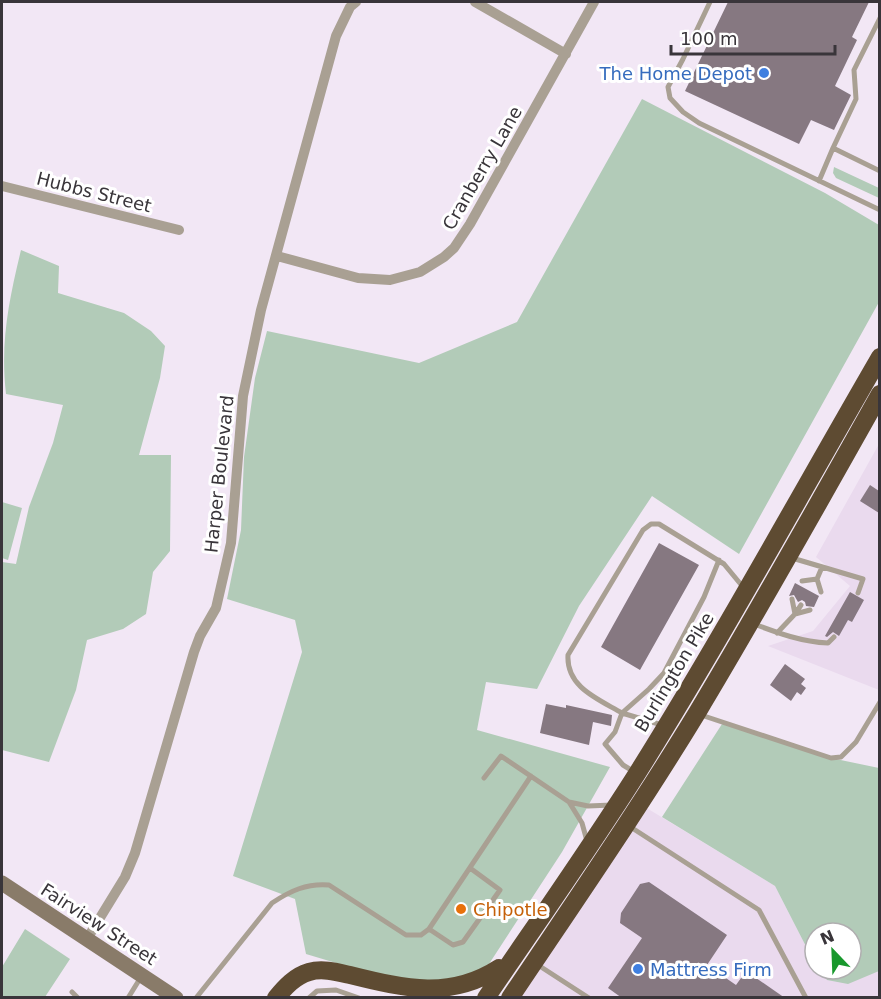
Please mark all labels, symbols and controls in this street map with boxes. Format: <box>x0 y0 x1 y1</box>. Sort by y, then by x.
scale bar <box>671 18 834 56</box>
text: 100 m <box>680 28 738 49</box>
place label: The Home Depot <box>598 63 752 84</box>
marker: The Home Depot <box>757 66 771 80</box>
street label: Cranberry Lane <box>438 102 526 234</box>
street label: Hubbs Street <box>34 168 154 216</box>
street label: Harper Boulevard <box>200 394 238 554</box>
street label: Burlington Pike <box>630 609 718 735</box>
street label: Fairview Street <box>37 879 161 969</box>
place label: Chipotle <box>473 899 548 920</box>
marker: Chipotle <box>454 902 468 916</box>
north arrow <box>803 921 863 981</box>
text: N <box>817 926 837 949</box>
place label: Mattress Firm <box>650 959 772 980</box>
marker: Mattress Firm <box>631 962 645 976</box>

